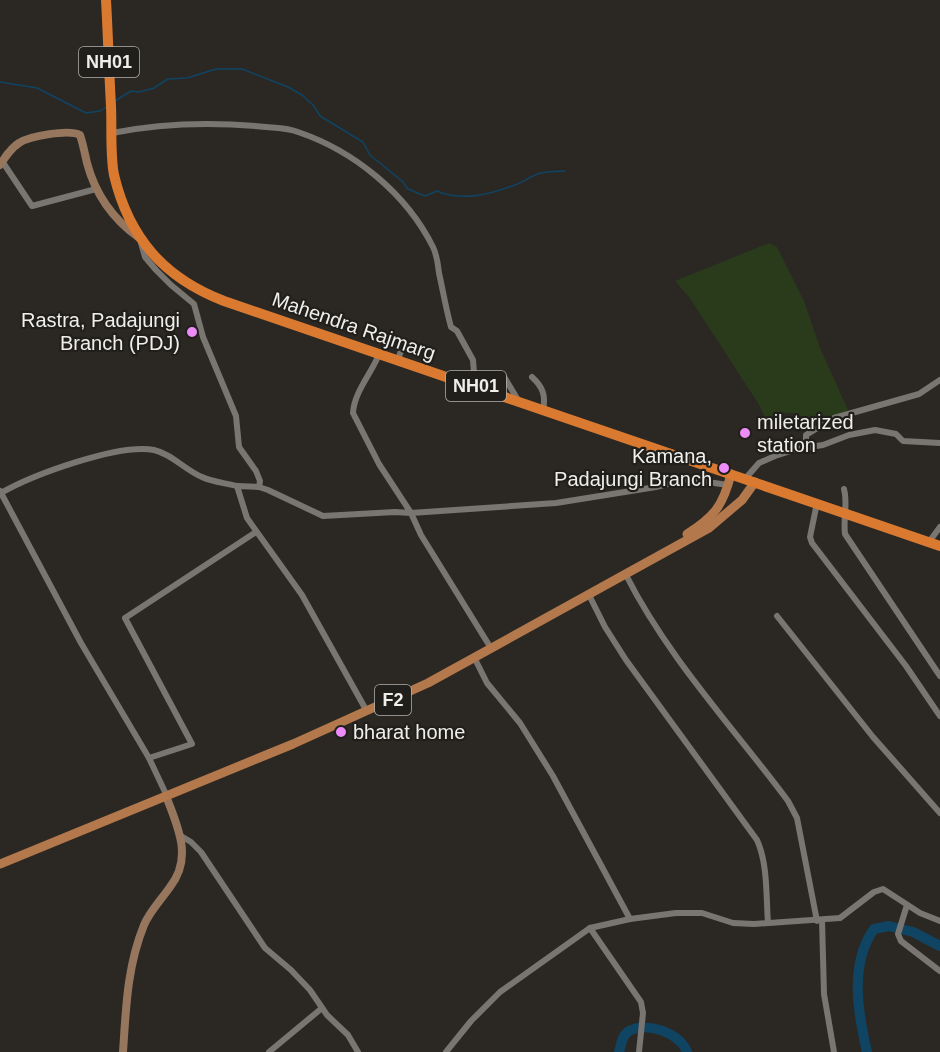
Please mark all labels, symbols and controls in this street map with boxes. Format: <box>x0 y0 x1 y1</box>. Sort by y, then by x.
road number: NH01 <box>79 47 139 77</box>
street label: Mahendra Rajmarg <box>269 288 439 364</box>
place label: Rastra, Padajungi Branch (PDJ) <box>21 309 180 354</box>
marker: Rastra, Padajungi Branch (PDJ) <box>185 325 199 339</box>
road number: NH01 <box>446 371 506 401</box>
place label: miletarized station <box>757 411 854 456</box>
marker: miletarized station <box>738 426 752 440</box>
place label: Kamana, Padajungi Branch <box>554 445 712 490</box>
marker: Kamana, Padajungi Branch <box>717 461 731 475</box>
road number: F2 <box>375 685 411 715</box>
place label: bharat home <box>353 721 465 743</box>
marker: bharat home <box>334 725 348 739</box>

